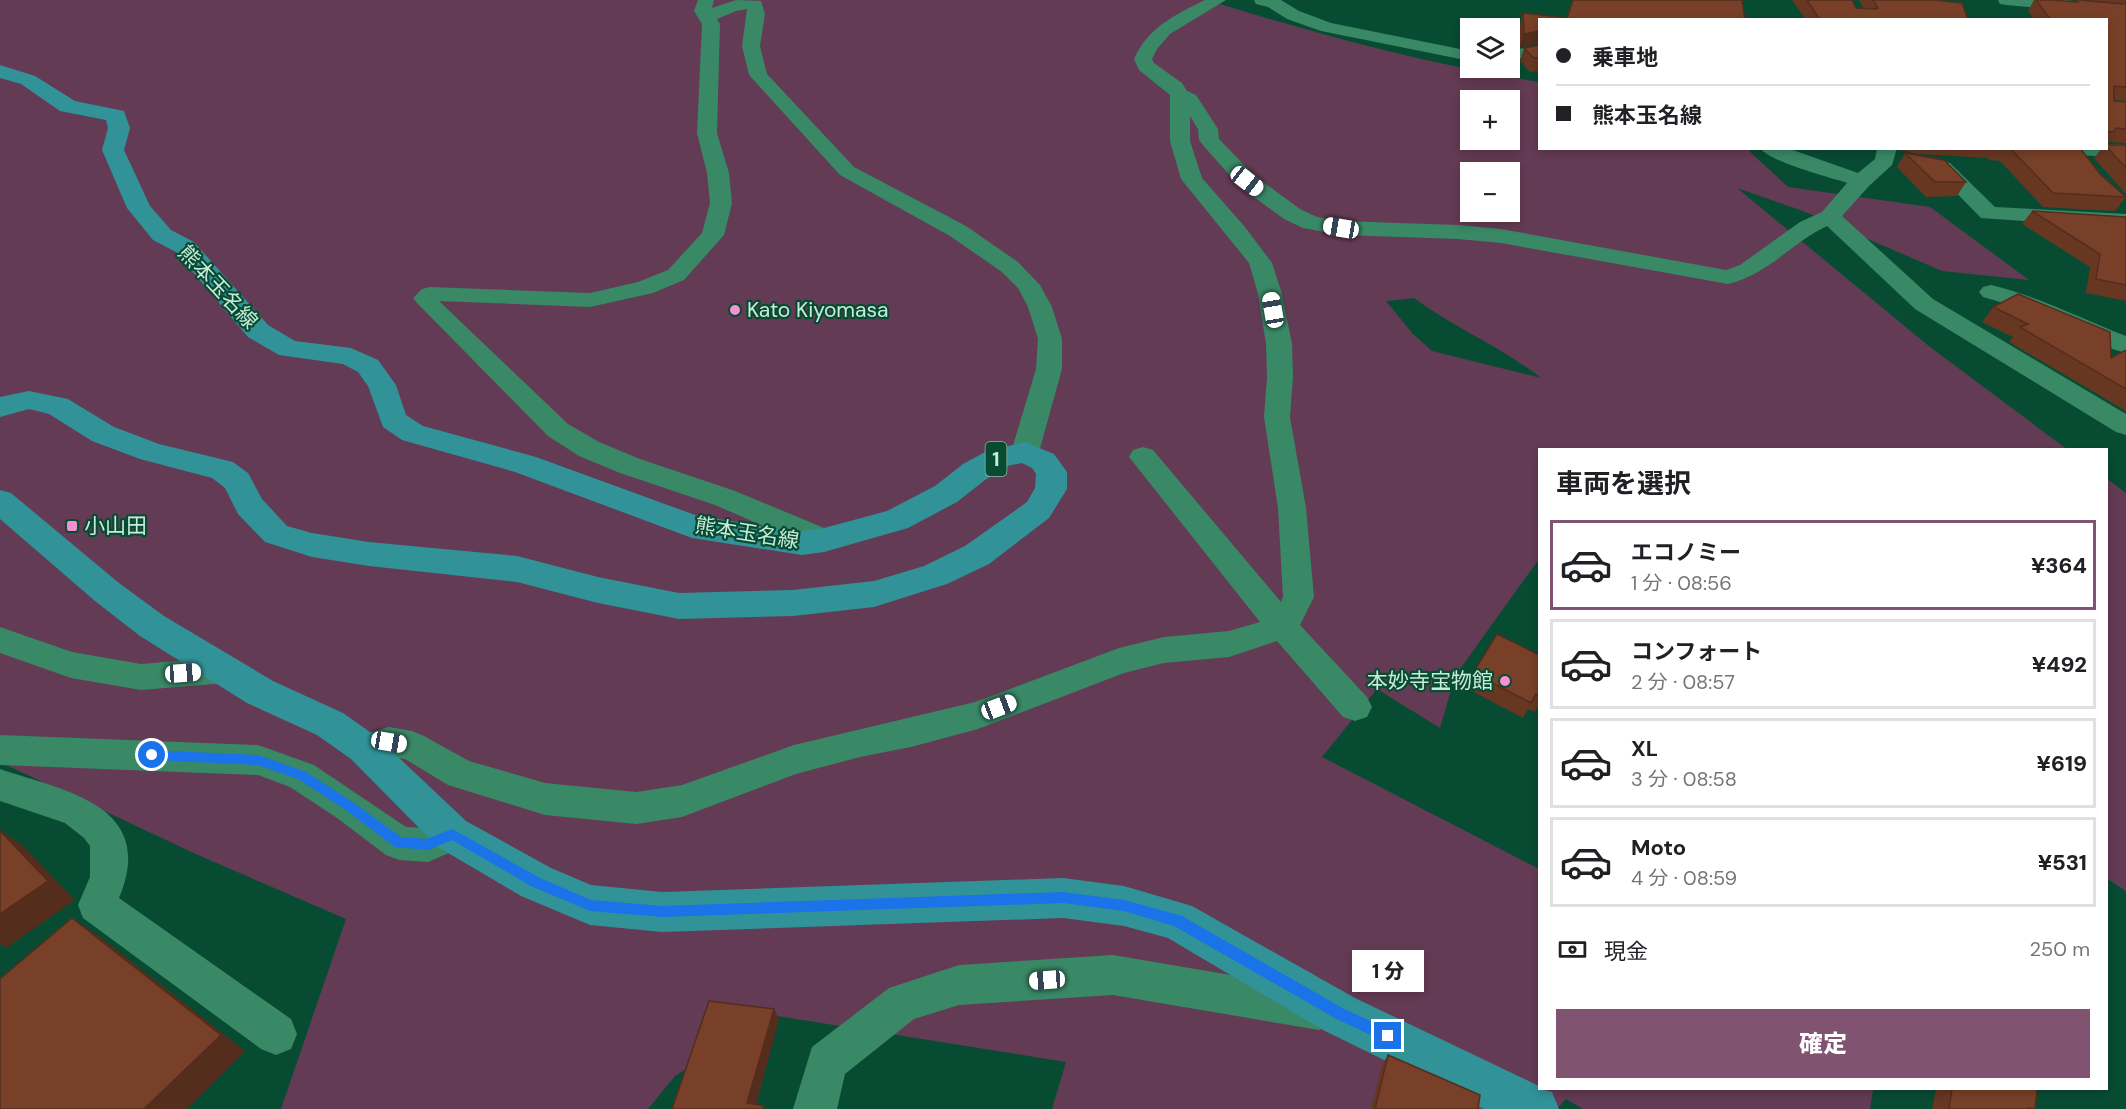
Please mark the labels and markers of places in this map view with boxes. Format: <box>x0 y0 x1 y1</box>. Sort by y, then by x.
place label: Kato Kiyomasa <box>747 296 888 324</box>
marker: Kato Kiyomasa <box>728 303 742 317</box>
place label: 小山田 <box>84 512 147 540</box>
marker: 小山田 <box>65 519 79 533</box>
place label: 本妙寺宝物館 <box>1367 667 1493 695</box>
marker: 本妙寺宝物館 <box>1498 674 1512 688</box>

